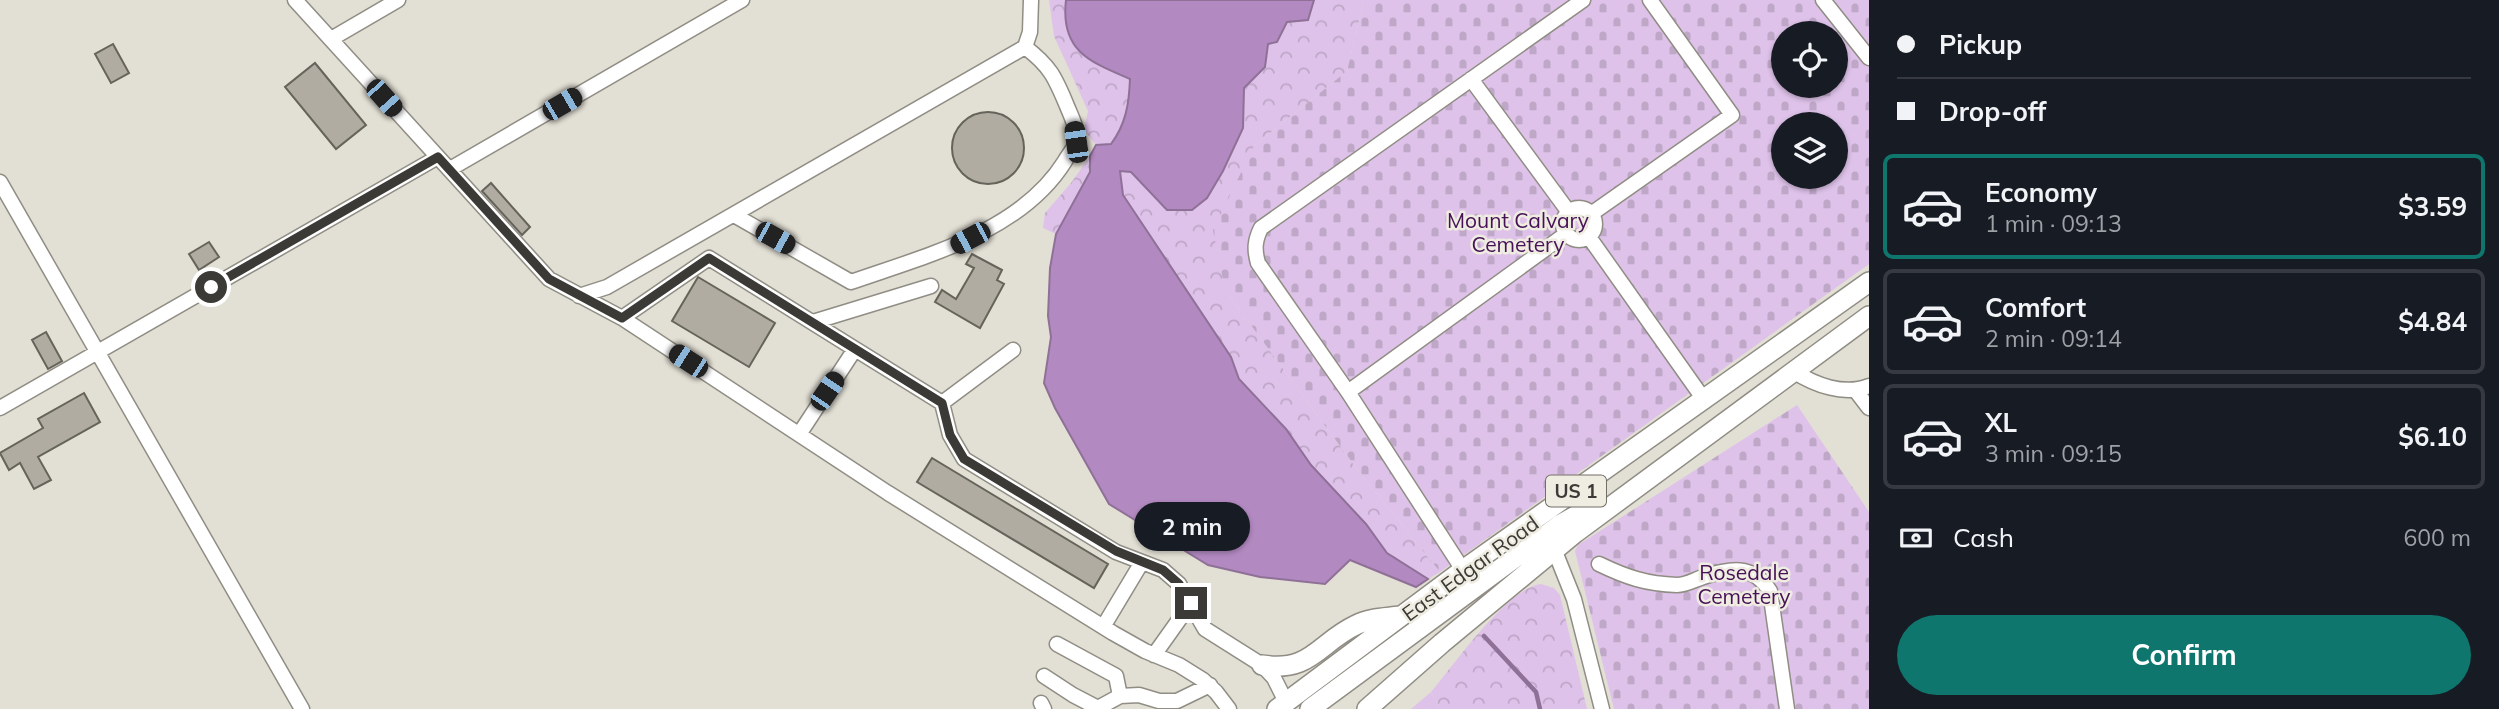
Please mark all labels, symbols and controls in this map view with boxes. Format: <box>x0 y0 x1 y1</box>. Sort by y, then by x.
map controls <box>1771 21 1848 189</box>
button: locate <box>1771 21 1848 98</box>
text: Pickup <box>1939 28 2022 61</box>
car <box>363 75 406 121</box>
car <box>539 84 586 124</box>
text: Drop-off <box>1939 95 2046 128</box>
button: layers <box>1771 112 1848 189</box>
car <box>1063 120 1090 164</box>
icon: car <box>1901 175 1964 238</box>
text: Economy <box>1985 176 2097 209</box>
text: $3.59 <box>2398 190 2467 223</box>
park label: Mount Calvary Cemetery <box>1447 207 1589 257</box>
text: 1 min · 09:13 <box>1985 209 2122 238</box>
car <box>752 219 799 257</box>
car <box>947 219 994 257</box>
route start <box>195 271 227 303</box>
icon: car <box>1901 290 1964 353</box>
text: Comfort <box>1985 291 2086 324</box>
text: $4.84 <box>2398 305 2467 338</box>
text: 2 min · 09:14 <box>1985 324 2122 353</box>
car <box>665 341 712 381</box>
car <box>807 368 848 414</box>
icon: car <box>1901 405 1964 468</box>
text: XL <box>1985 406 2017 439</box>
text: $6.10 <box>2398 420 2467 453</box>
text: 3 min · 09:15 <box>1985 439 2122 468</box>
road number: US 1 <box>1546 476 1606 506</box>
callout: 2 min <box>1133 502 1249 550</box>
street label: East Edgar Road <box>1397 510 1543 626</box>
text: 2 min <box>1162 512 1222 541</box>
icon: cash <box>1897 519 1935 557</box>
text: Cash <box>1953 521 2014 554</box>
text: 600 m <box>2403 523 2471 552</box>
park label: Rosedale Cemetery <box>1698 559 1790 609</box>
route end <box>1175 587 1207 619</box>
button: Confirm <box>1897 615 2471 695</box>

